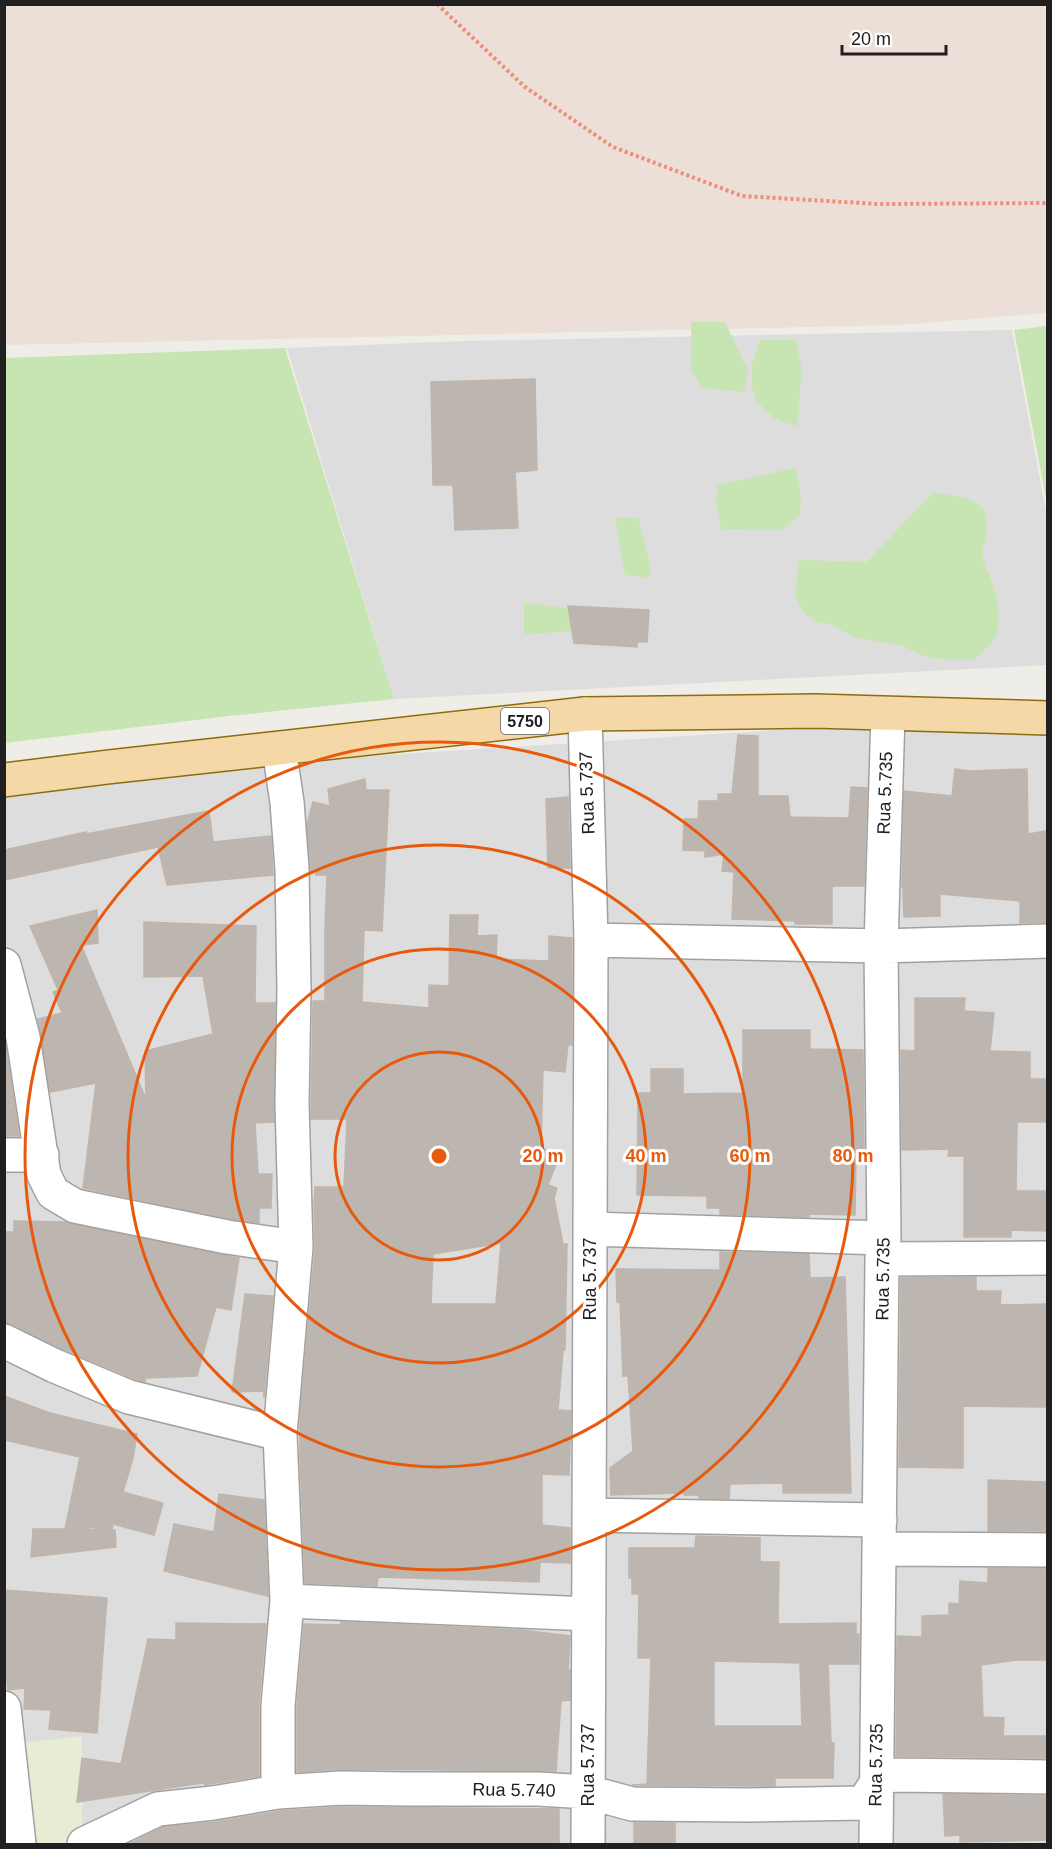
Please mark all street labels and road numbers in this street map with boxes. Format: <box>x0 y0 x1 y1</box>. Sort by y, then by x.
road number: 5750 <box>501 708 549 734</box>
street label: Rua 5.737 <box>576 751 598 835</box>
street label: Rua 5.735 <box>874 751 896 835</box>
street label: Rua 5.737 <box>580 1237 600 1321</box>
street label: Rua 5.735 <box>872 1237 894 1321</box>
street label: Rua 5.737 <box>578 1723 598 1807</box>
street label: Rua 5.735 <box>865 1723 887 1807</box>
street label: Rua 5.740 <box>472 1779 556 1801</box>

